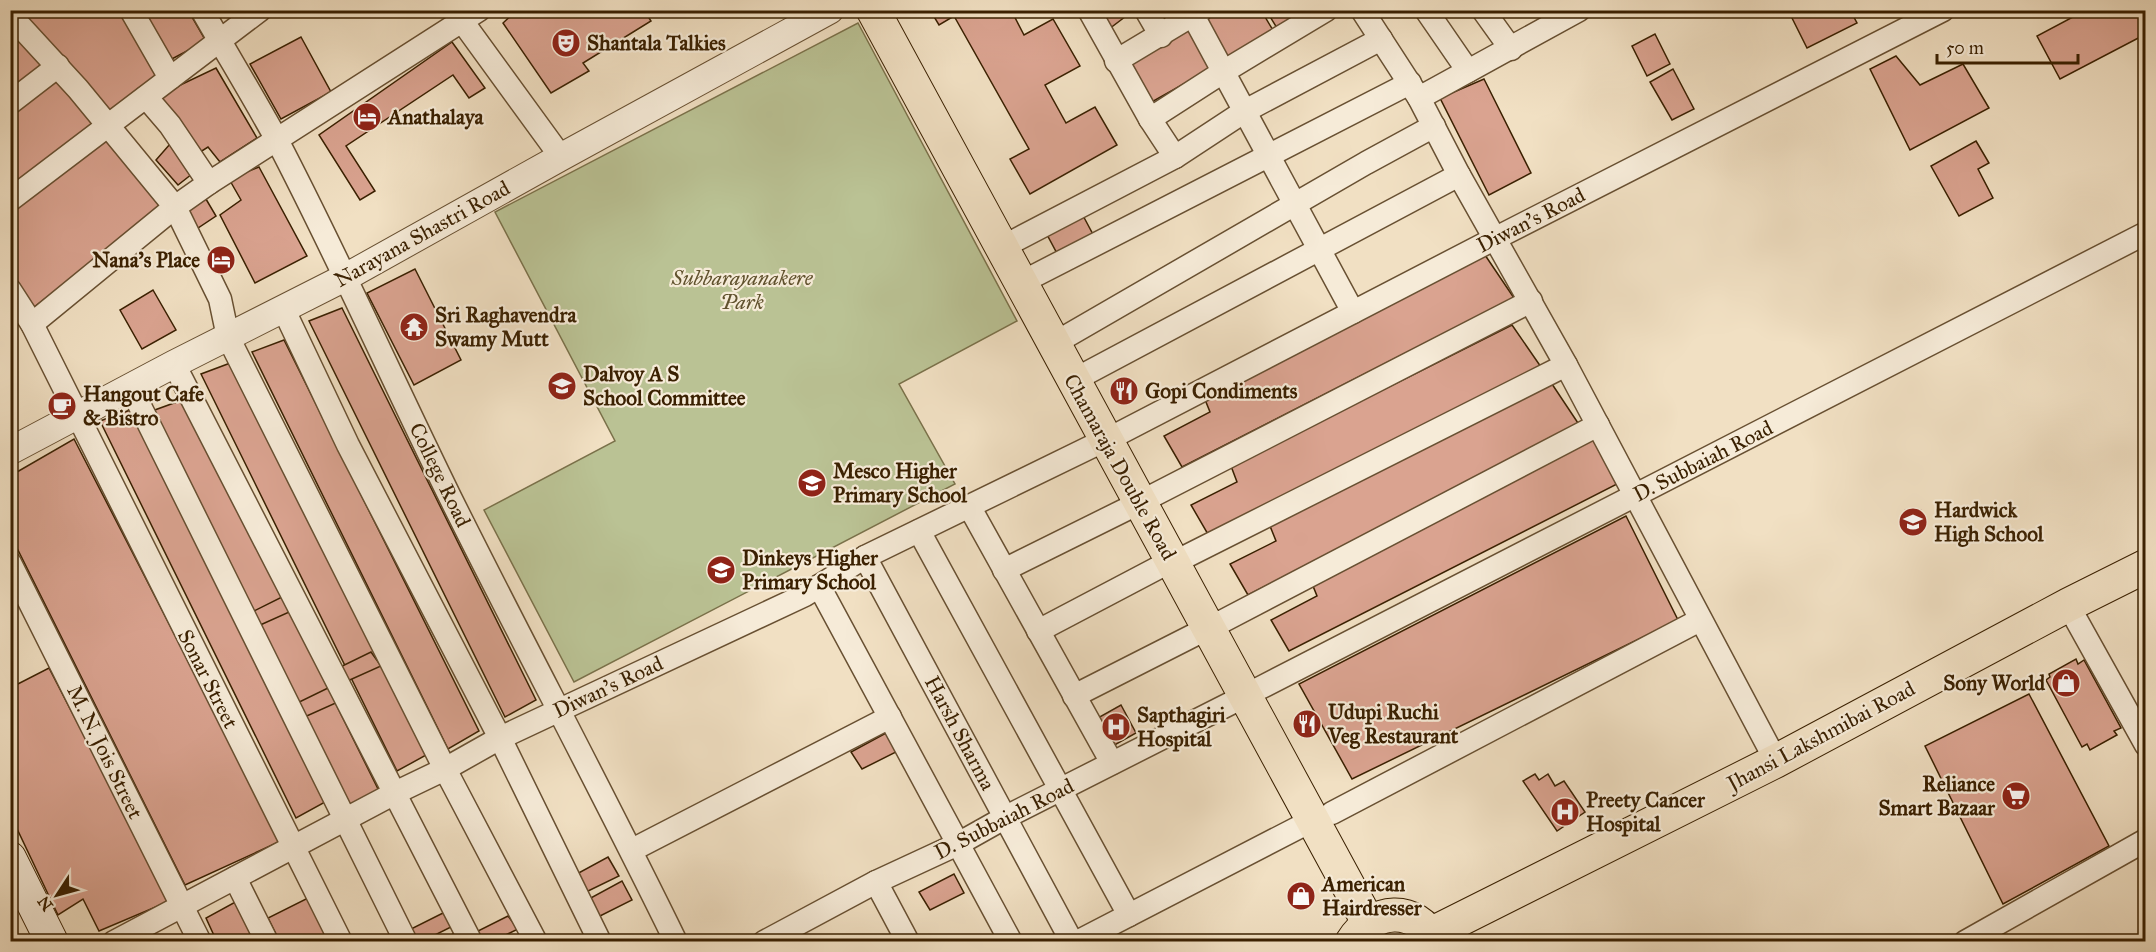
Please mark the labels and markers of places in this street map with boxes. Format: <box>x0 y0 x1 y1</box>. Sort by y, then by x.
theatre icon: Shantala Talkies <box>550 27 582 59</box>
place label: Shantala Talkies <box>587 30 726 56</box>
hotel icon: Anathalaya <box>351 101 383 133</box>
place label: Anathalaya <box>386 104 484 130</box>
hotel icon: Nana's Place <box>205 244 237 276</box>
place label: Nana's Place <box>92 247 200 273</box>
place label: Sri Raghavendra Swamy Mutt <box>435 302 577 352</box>
temple icon: Sri Raghavendra Swamy Mutt <box>398 311 430 343</box>
place label: Dalvoy A S School Committee <box>583 361 746 411</box>
school or university icon: Dalvoy A S School Committee <box>546 370 578 402</box>
restaurant icon: Gopi Condiments <box>1108 375 1140 407</box>
place label: Gopi Condiments <box>1145 378 1298 404</box>
place label: Hangout Cafe & Bistro <box>83 381 204 431</box>
cafe icon: Hangout Cafe & Bistro <box>46 390 78 422</box>
place label: Mesco Higher Primary School <box>833 458 968 508</box>
school or university icon: Mesco Higher Primary School <box>796 467 828 499</box>
place label: Hardwick High School <box>1934 497 2045 547</box>
school or university icon: Hardwick High School <box>1897 506 1929 538</box>
place label: Dinkeys Higher Primary School <box>742 545 879 595</box>
school or university icon: Dinkeys Higher Primary School <box>705 554 737 586</box>
shop icon: Sony World <box>2050 667 2082 699</box>
place label: Sony World <box>1943 670 2045 696</box>
place label: Udupi Ruchi Veg Restaurant <box>1327 699 1459 749</box>
place label: Sapthagiri Hospital <box>1137 702 1226 752</box>
restaurant icon: Udupi Ruchi Veg Restaurant <box>1291 708 1323 740</box>
hospital icon: Sapthagiri Hospital <box>1100 711 1132 743</box>
place label: Reliance Smart Bazaar <box>1878 771 1996 821</box>
supermarket icon: Reliance Smart Bazaar <box>2000 780 2032 812</box>
place label: Preety Cancer Hospital <box>1586 787 1706 837</box>
hospital icon: Preety Cancer Hospital <box>1549 796 1581 828</box>
place label: American Hairdresser <box>1320 871 1423 921</box>
shop icon: American Hairdresser <box>1285 880 1317 912</box>

